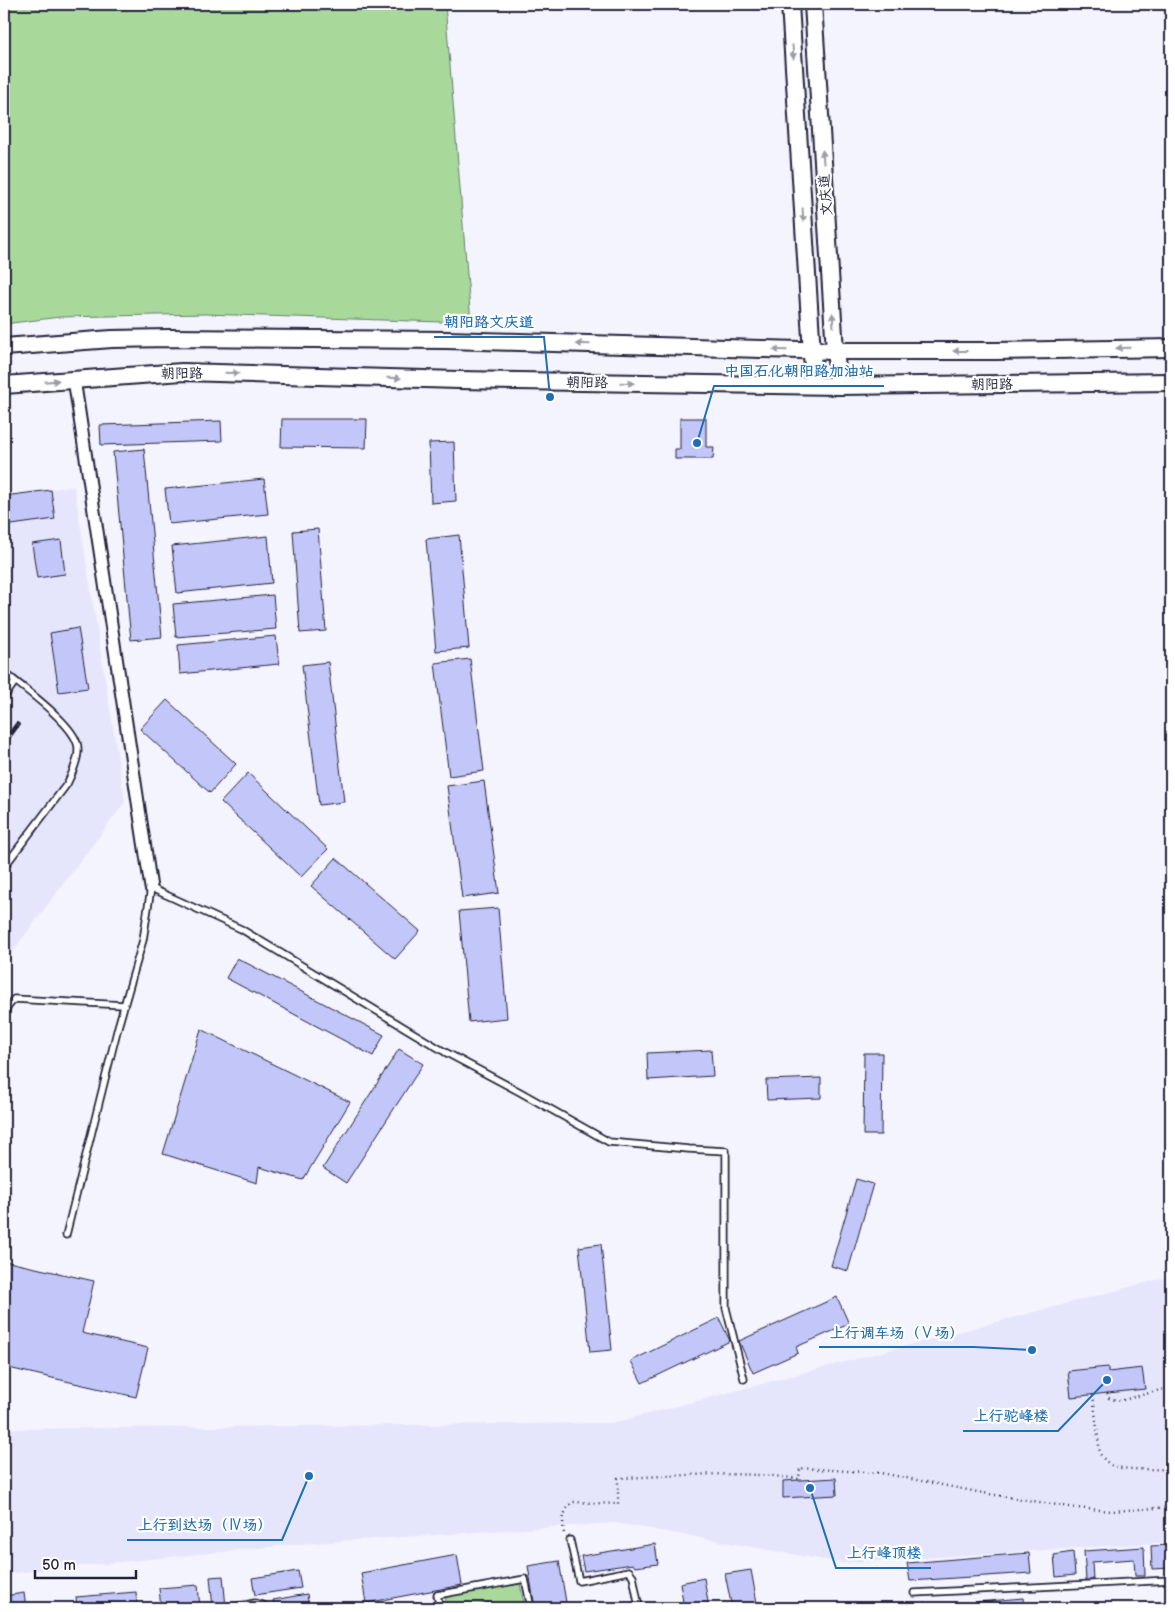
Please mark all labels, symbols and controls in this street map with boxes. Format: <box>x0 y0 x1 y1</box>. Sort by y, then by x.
one-way arrow <box>789 45 797 61</box>
one-way arrow <box>818 149 826 165</box>
street label: 文庆道 <box>816 173 835 217</box>
one-way arrow <box>800 207 808 223</box>
callout: 朝阳路文庆道 <box>434 307 544 337</box>
one-way arrow <box>829 311 837 327</box>
text: 朝阳路文庆道 <box>444 313 534 332</box>
one-way arrow <box>574 340 590 348</box>
one-way arrow <box>772 345 788 353</box>
one-way arrow <box>1114 345 1130 353</box>
one-way arrow <box>952 347 968 355</box>
callout: 中国石化朝阳路加油站 <box>714 356 884 386</box>
text: 中国石化朝阳路加油站 <box>724 362 874 381</box>
street label: 朝阳路 <box>161 365 203 382</box>
one-way arrow <box>224 369 240 377</box>
one-way arrow <box>387 374 403 382</box>
street label: 朝阳路 <box>566 374 608 391</box>
one-way arrow <box>45 376 61 384</box>
street label: 朝阳路 <box>971 376 1013 393</box>
one-way arrow <box>619 379 635 387</box>
callout: 上行调车场（Ⅴ场） <box>819 1317 974 1347</box>
text: 上行调车场（Ⅴ场） <box>829 1324 965 1343</box>
callout: 上行驼峰楼 <box>963 1401 1058 1431</box>
text: 上行驼峰楼 <box>973 1407 1049 1426</box>
callout: 上行到达场（Ⅳ场） <box>127 1510 282 1540</box>
text: 上行到达场（Ⅳ场） <box>137 1516 273 1535</box>
callout: 上行峰顶楼 <box>836 1538 931 1568</box>
text: 上行峰顶楼 <box>846 1544 922 1563</box>
scale bar <box>35 1547 136 1579</box>
text: 50 m <box>42 1556 76 1575</box>

